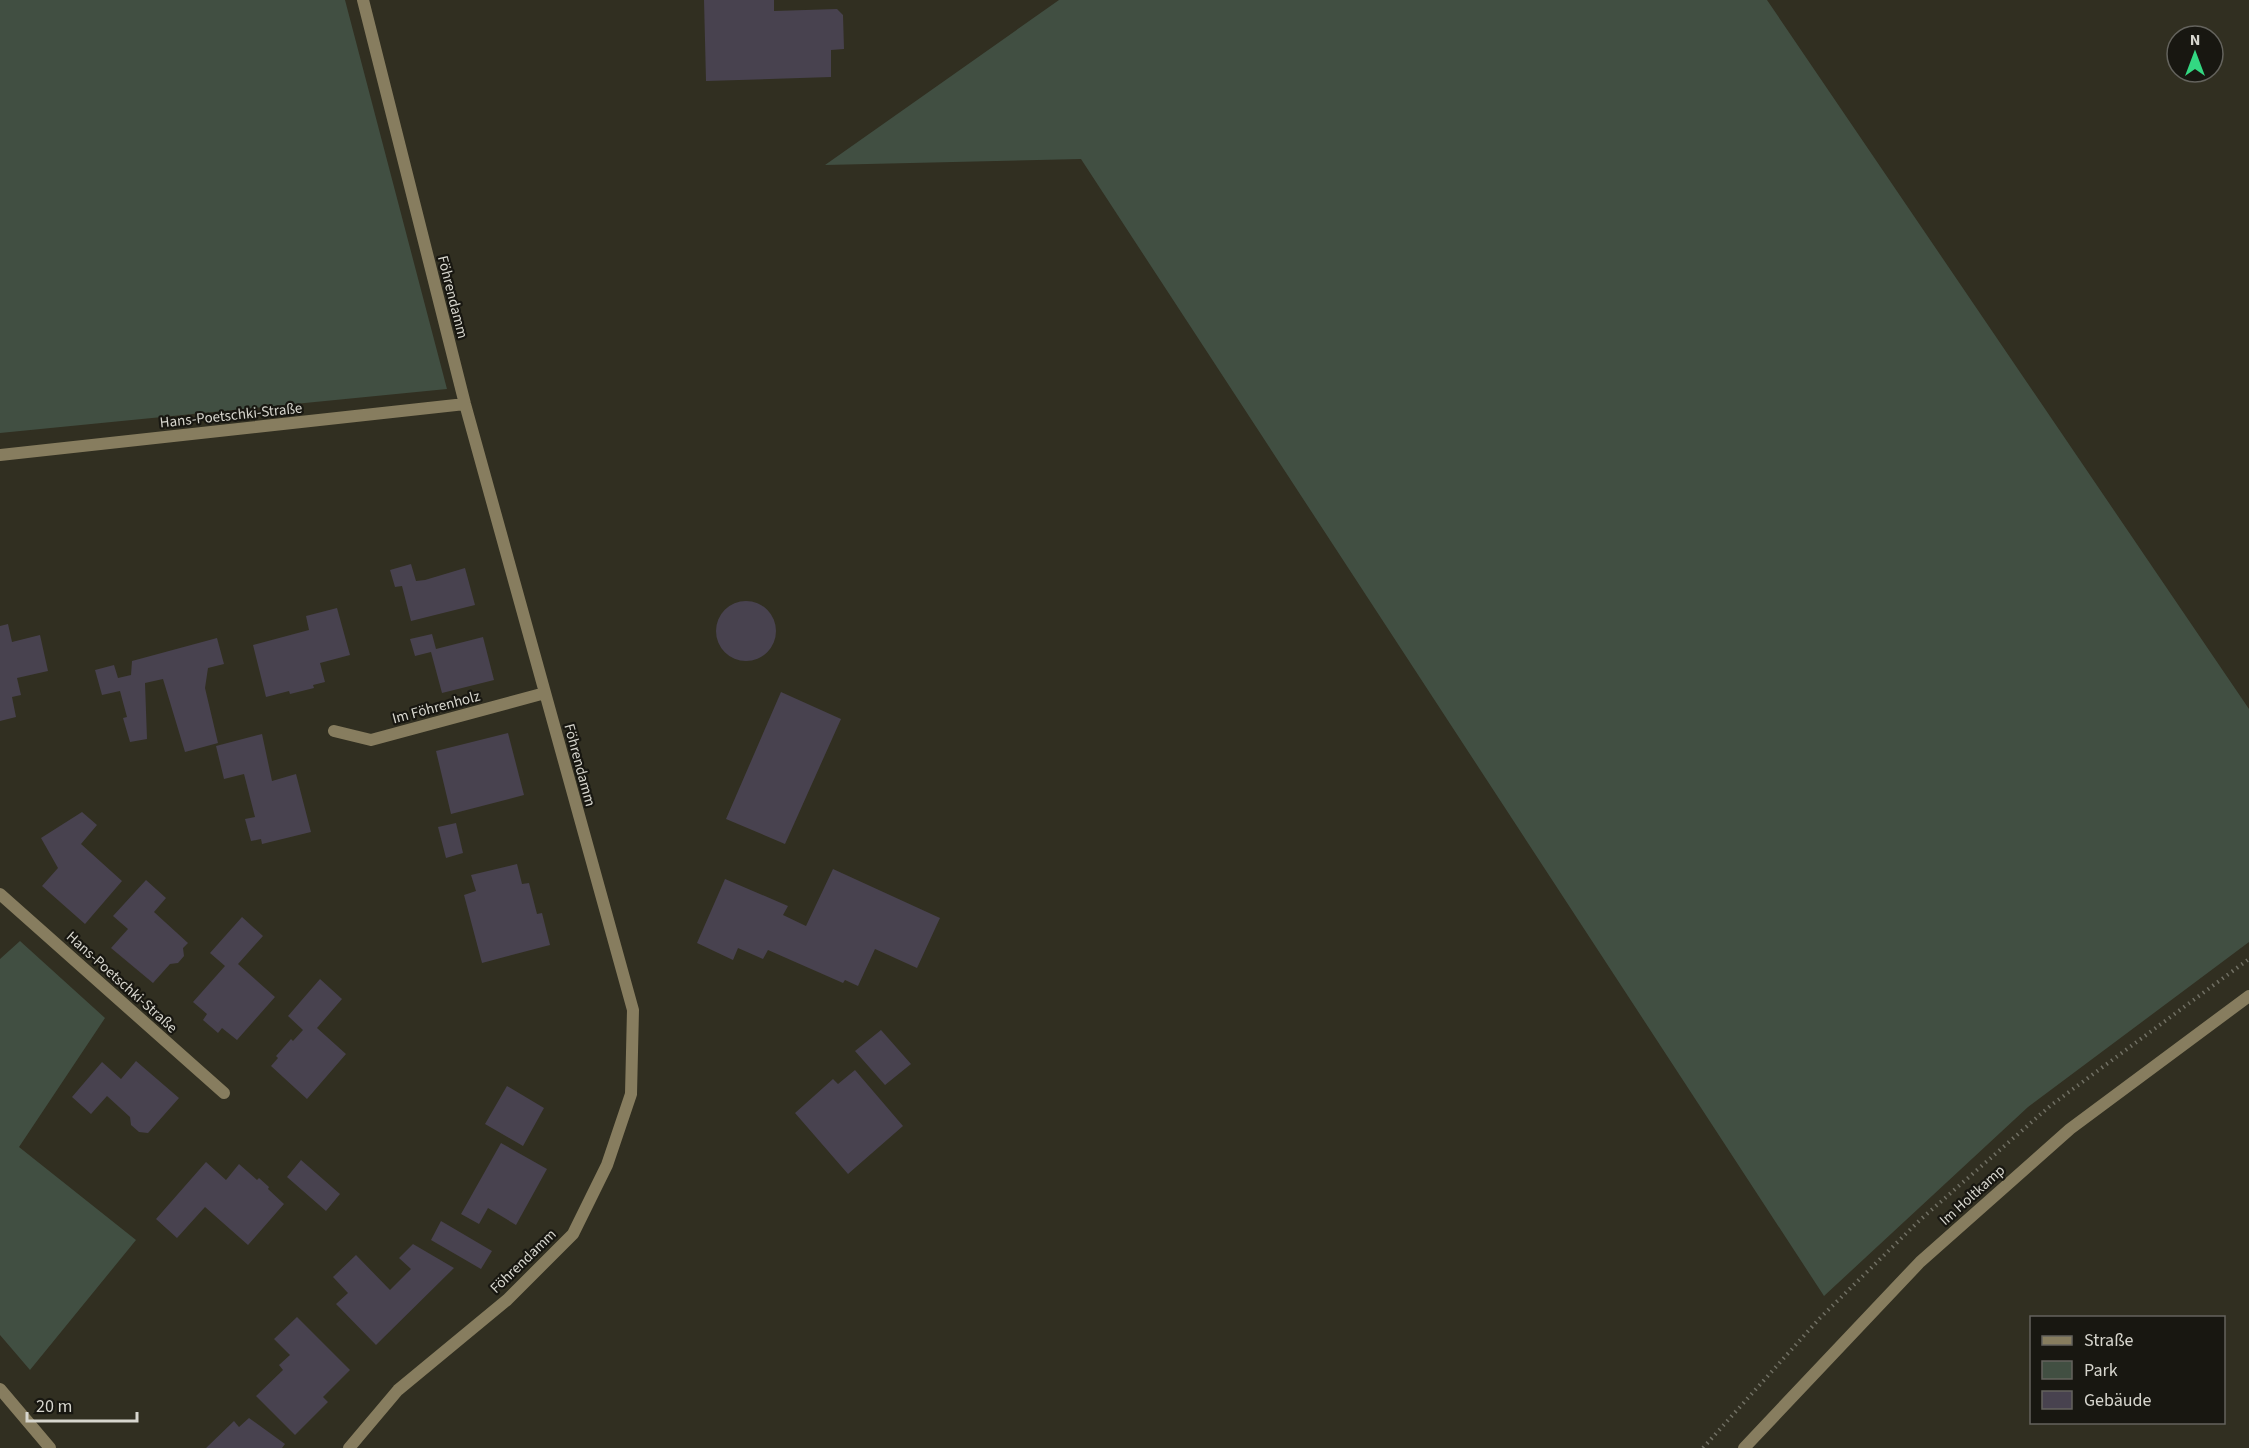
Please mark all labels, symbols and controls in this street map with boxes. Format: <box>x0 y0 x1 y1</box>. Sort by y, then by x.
north arrow <box>2165 24 2225 84</box>
text: N <box>2190 29 2200 51</box>
street label: Föhrendamm <box>432 253 473 341</box>
street label: Hans-Poetschki-Straße <box>159 398 303 433</box>
street label: Im Föhrenholz <box>390 686 482 729</box>
street label: Föhrendamm <box>558 721 601 809</box>
street label: Hans-Poetschki-Straße <box>61 927 182 1038</box>
street label: Im Holtkamp <box>1935 1160 2010 1231</box>
street label: Föhrendamm <box>485 1224 561 1298</box>
legend <box>2030 1316 2225 1424</box>
text: Straße <box>2084 1328 2134 1353</box>
text: Park <box>2084 1358 2118 1383</box>
scale bar <box>27 1385 136 1423</box>
text: Gebäude <box>2084 1388 2152 1413</box>
text: 20 m <box>36 1394 72 1419</box>

